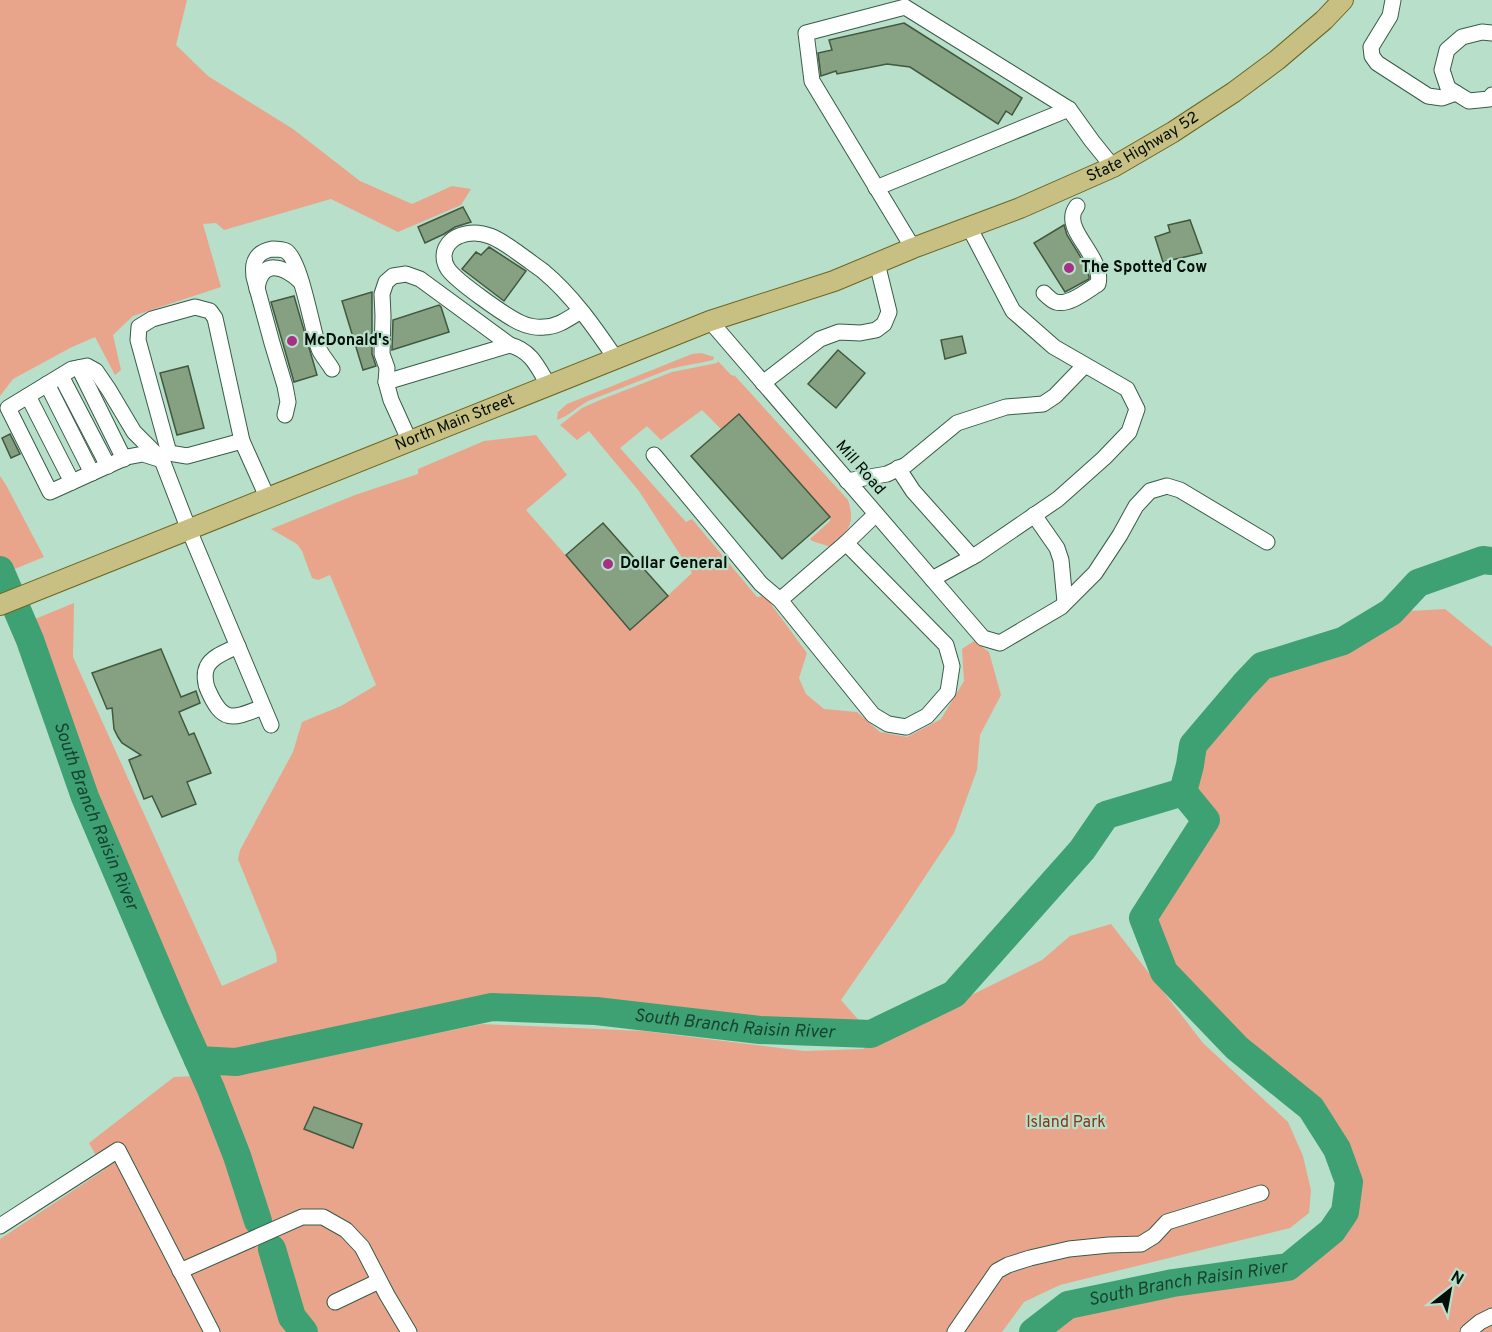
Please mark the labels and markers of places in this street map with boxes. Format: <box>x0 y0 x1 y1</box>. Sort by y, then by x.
place label: The Spotted Cow <box>1081 258 1207 278</box>
marker: The Spotted Cow <box>1062 261 1076 275</box>
place label: McDonald's <box>304 331 390 351</box>
marker: McDonald's <box>285 334 299 348</box>
place label: Dollar General <box>620 554 728 574</box>
marker: Dollar General <box>601 557 615 571</box>

